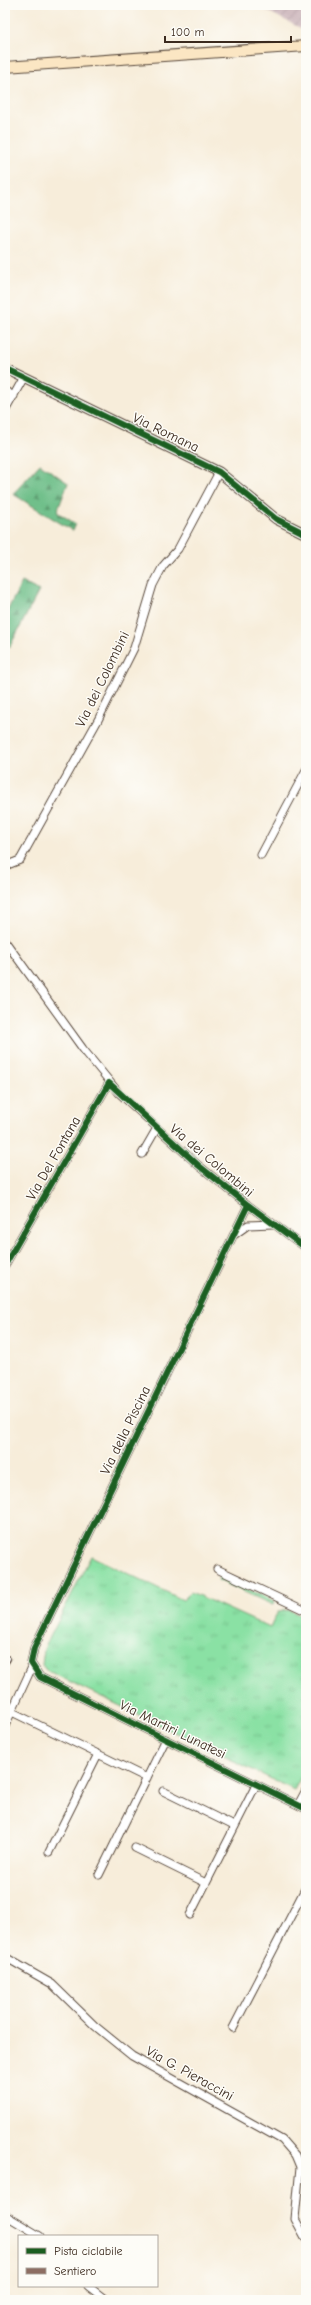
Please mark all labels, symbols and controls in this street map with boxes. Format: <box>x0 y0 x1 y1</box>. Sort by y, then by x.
scale bar <box>165 18 291 44</box>
text: 100 m <box>171 25 204 39</box>
street label: Via Romana <box>130 409 202 456</box>
street label: Via dei Colombini <box>72 629 133 730</box>
street label: Via Del Fontana <box>22 1113 84 1203</box>
street label: Via dei Colombini <box>166 1120 257 1200</box>
street label: Via della Piscina <box>97 1383 154 1477</box>
street label: Via Martiri Lunatesi <box>117 1696 229 1763</box>
street label: Via G. Pieraccini <box>143 2042 237 2105</box>
legend <box>18 2235 158 2287</box>
text: Pista ciclabile <box>54 2244 123 2258</box>
text: Sentiero <box>54 2264 96 2278</box>

